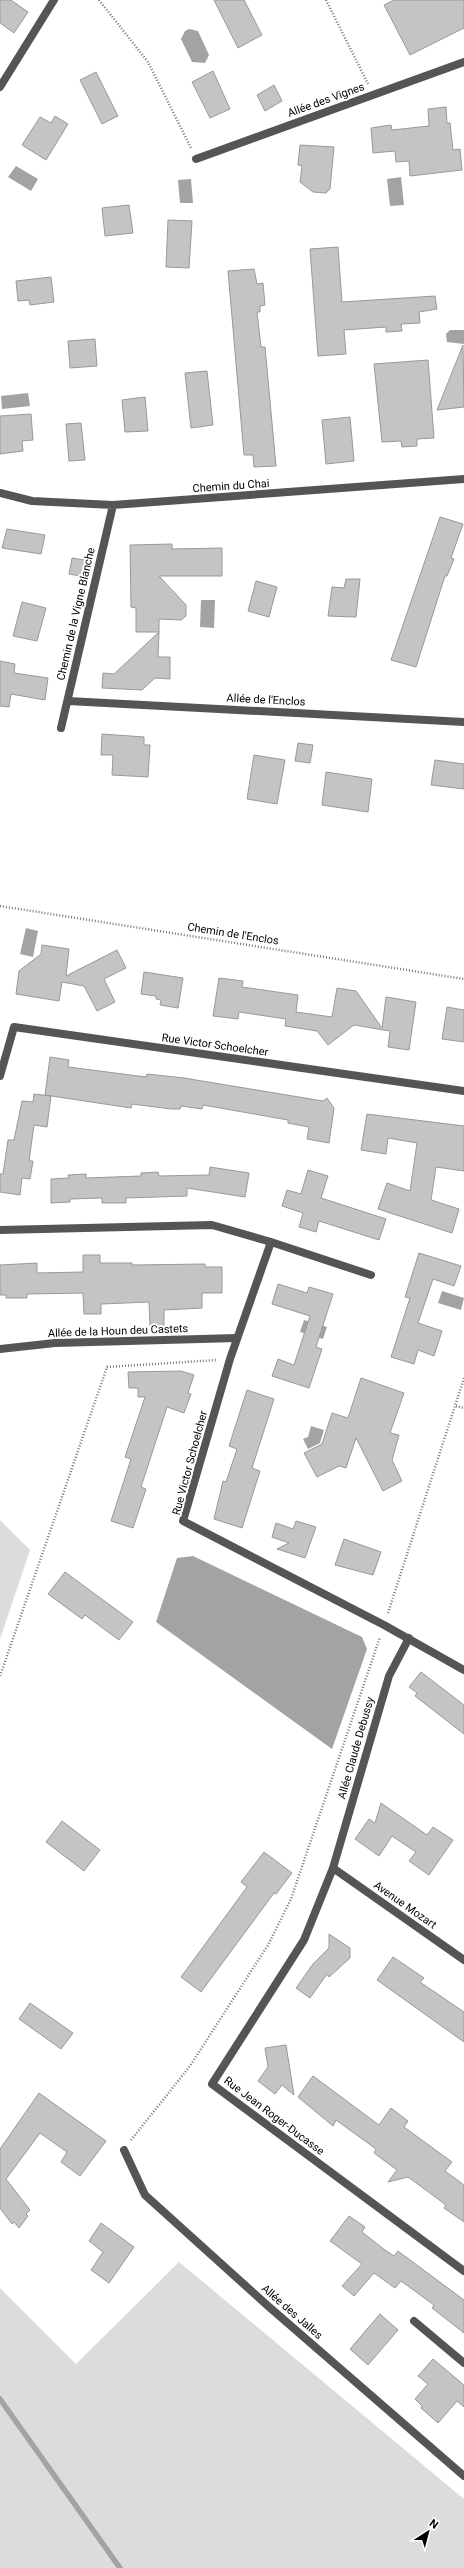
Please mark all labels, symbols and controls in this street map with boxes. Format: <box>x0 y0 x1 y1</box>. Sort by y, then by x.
street label: Allée des Vignes <box>286 80 366 120</box>
street label: Chemin du Chai <box>192 477 270 495</box>
street label: Chemin de la Vigne Blanche <box>54 546 98 682</box>
street label: Allée de l'Enclos <box>226 691 306 709</box>
street label: Chemin de l'Enclos <box>186 920 280 948</box>
street label: Rue Victor Schoelcher <box>161 1031 269 1059</box>
street label: Allée de la Houn deu Castets <box>48 1322 189 1340</box>
street label: Rue Victor Schoelcher <box>170 1409 210 1517</box>
street label: Allée Claude Debussy <box>335 1695 377 1800</box>
street label: Avenue Mozart <box>371 1879 439 1932</box>
street label: Rue Jean Roger-Ducasse <box>221 2074 327 2158</box>
street label: Allée des Jalles <box>259 2282 325 2342</box>
north arrow <box>408 2512 448 2552</box>
text: N <box>427 2517 441 2532</box>

